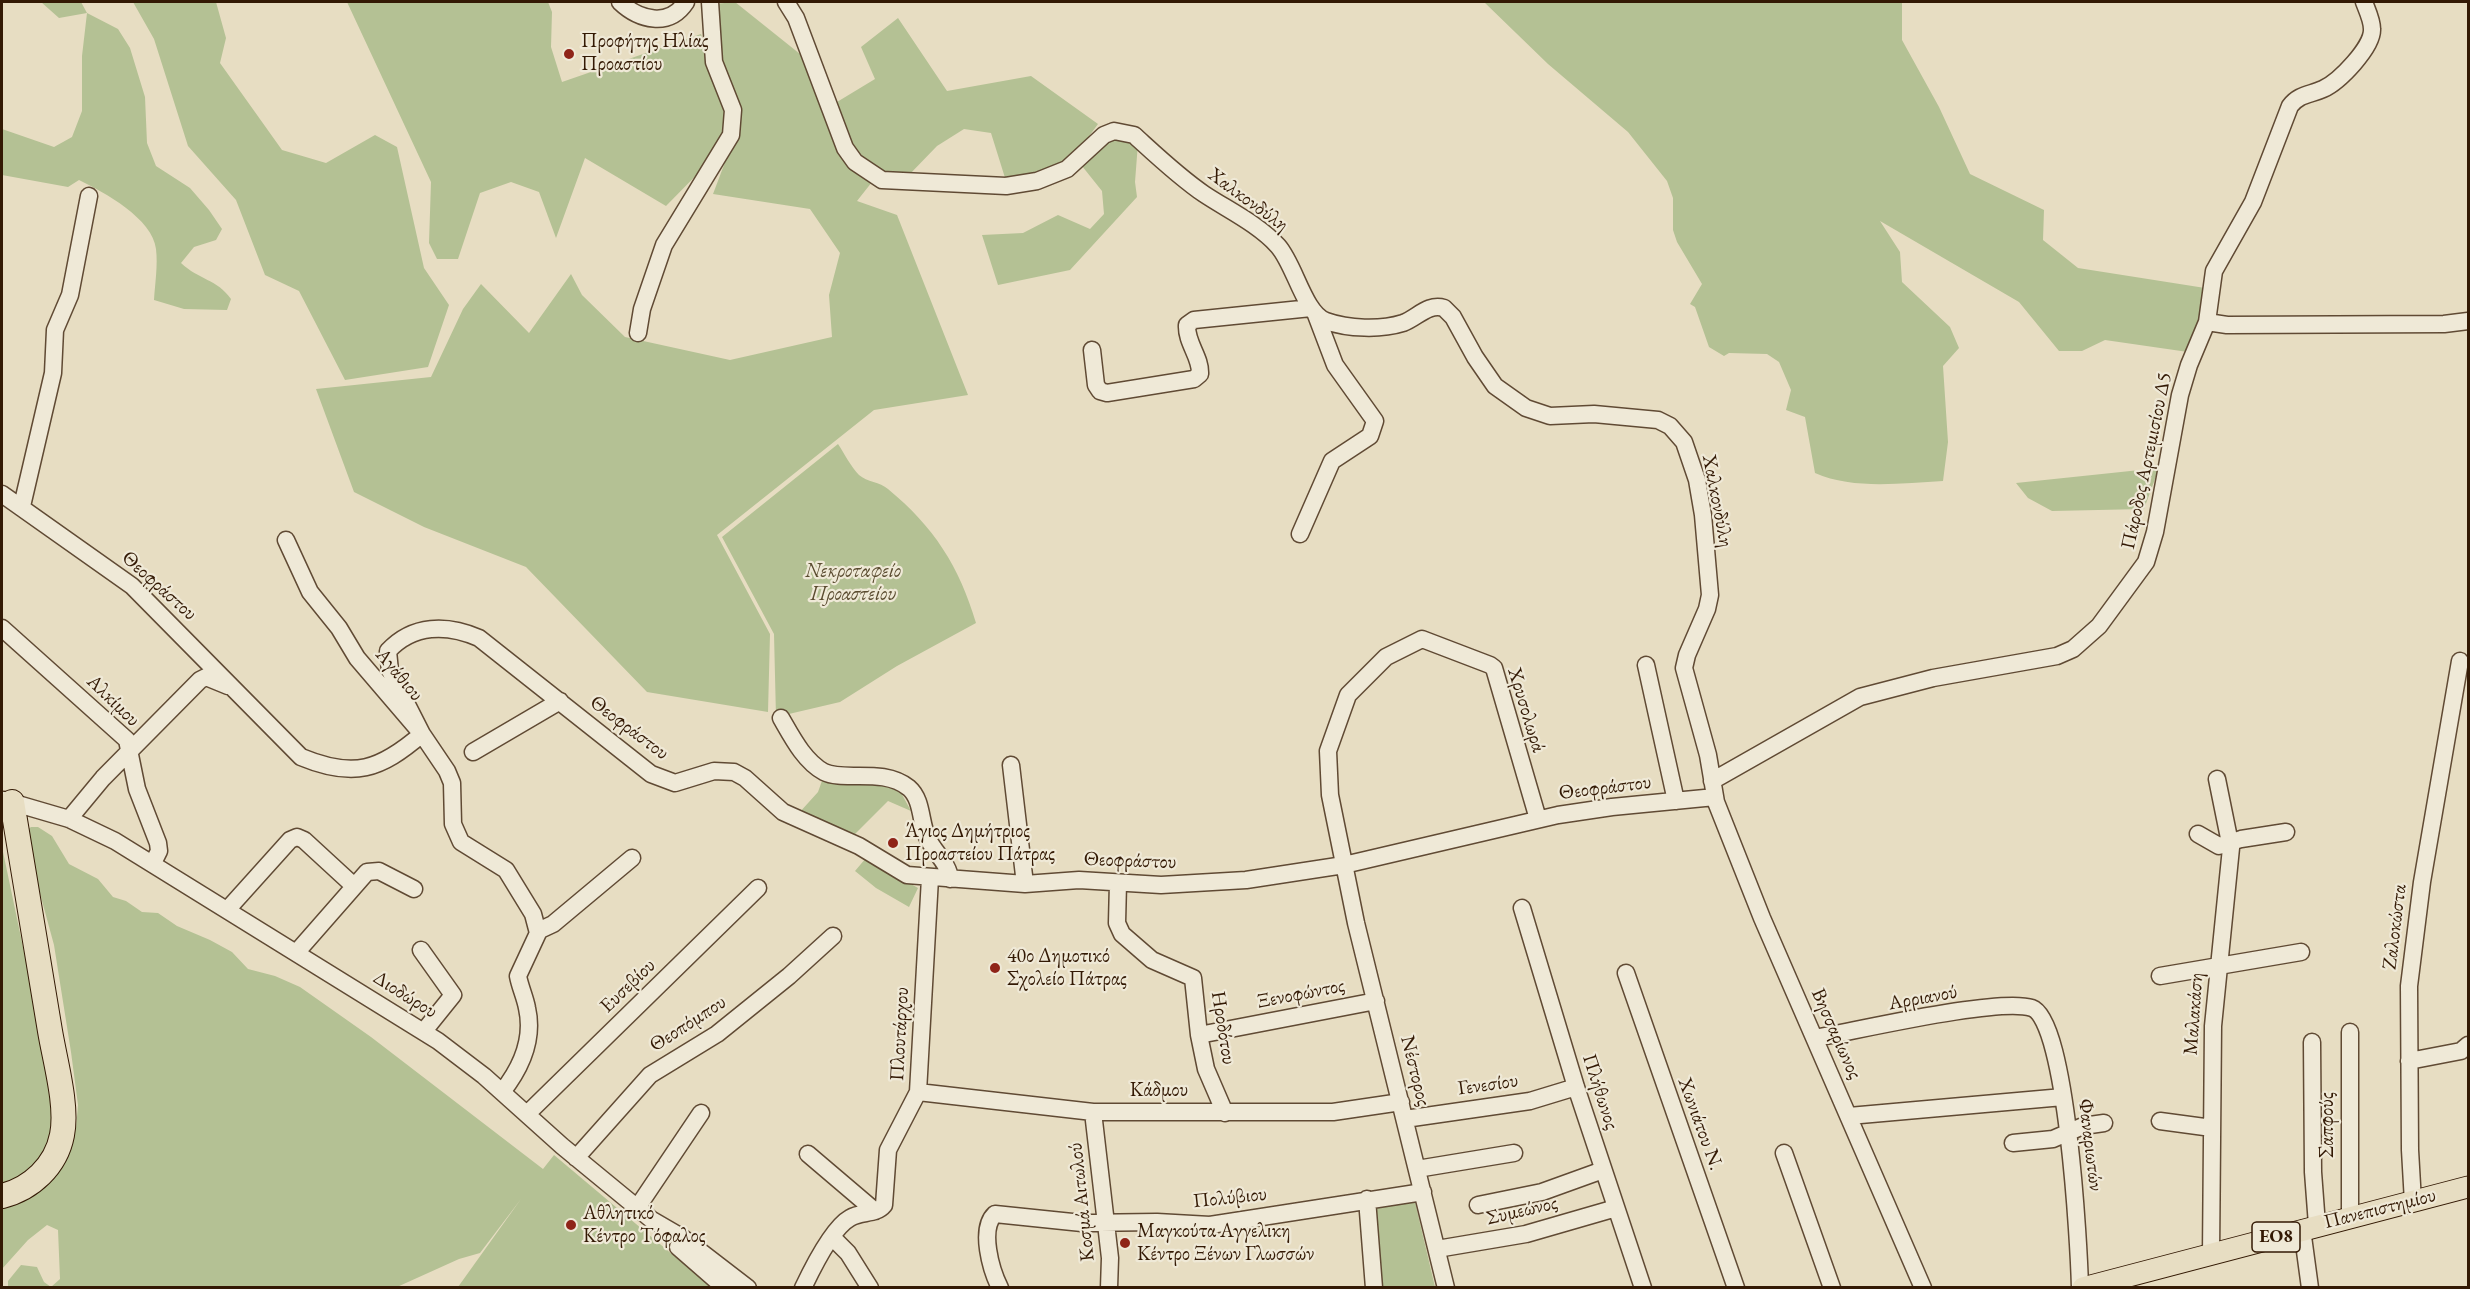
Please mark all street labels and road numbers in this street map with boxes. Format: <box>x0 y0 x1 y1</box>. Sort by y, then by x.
street label: Χαλκονδύλη <box>1203 163 1293 237</box>
street label: Πάροδος Αρτεμισίου Δ5 <box>2117 370 2177 552</box>
street label: Χαλκονδύλη <box>1696 453 1738 549</box>
street label: Θεοφράστου <box>116 546 202 626</box>
street label: Αγάθιου <box>370 644 428 706</box>
street label: Χρυσολωρά <box>1502 665 1550 755</box>
street label: Αλκίμου <box>81 670 145 732</box>
street label: Θεοφράστου <box>585 690 673 766</box>
street label: Θεοφράστου <box>1557 770 1653 806</box>
street label: Θεοφράστου <box>1083 847 1177 875</box>
street label: Ζαλοκώστα <box>2378 883 2412 971</box>
street label: Ευσεβίου <box>595 954 661 1018</box>
street label: Διοδώρου <box>369 966 441 1024</box>
street label: Μαλακάση <box>2179 972 2209 1056</box>
street label: Ξενοφώντος <box>1255 974 1347 1014</box>
street label: Αρριανού <box>1887 980 1959 1016</box>
street label: Βησσαρίωνος <box>1805 985 1867 1083</box>
street label: Πλουτάρχου <box>886 987 914 1081</box>
street label: Θεοπόμπου <box>645 990 731 1058</box>
street label: Ηροδότου <box>1205 990 1241 1066</box>
street label: Νέστορος <box>1395 1033 1435 1109</box>
street label: Πλήθωνος <box>1577 1051 1623 1133</box>
street label: Γενεσίου <box>1456 1069 1520 1101</box>
street label: Χωνιάτου Ν. <box>1672 1075 1728 1173</box>
street label: Κάδμου <box>1130 1079 1188 1103</box>
street label: Σαπφούς <box>2316 1092 2340 1158</box>
street label: Φαναριωτών <box>2072 1097 2108 1193</box>
street label: Κοσμά Αιτωλού <box>1064 1142 1100 1262</box>
street label: Πολύβιου <box>1192 1182 1268 1214</box>
street label: Πανεπιστημίου <box>2321 1183 2439 1235</box>
street label: Συμεώνος <box>1484 1191 1560 1231</box>
road number: ΕΟ8 <box>2252 1222 2300 1252</box>

